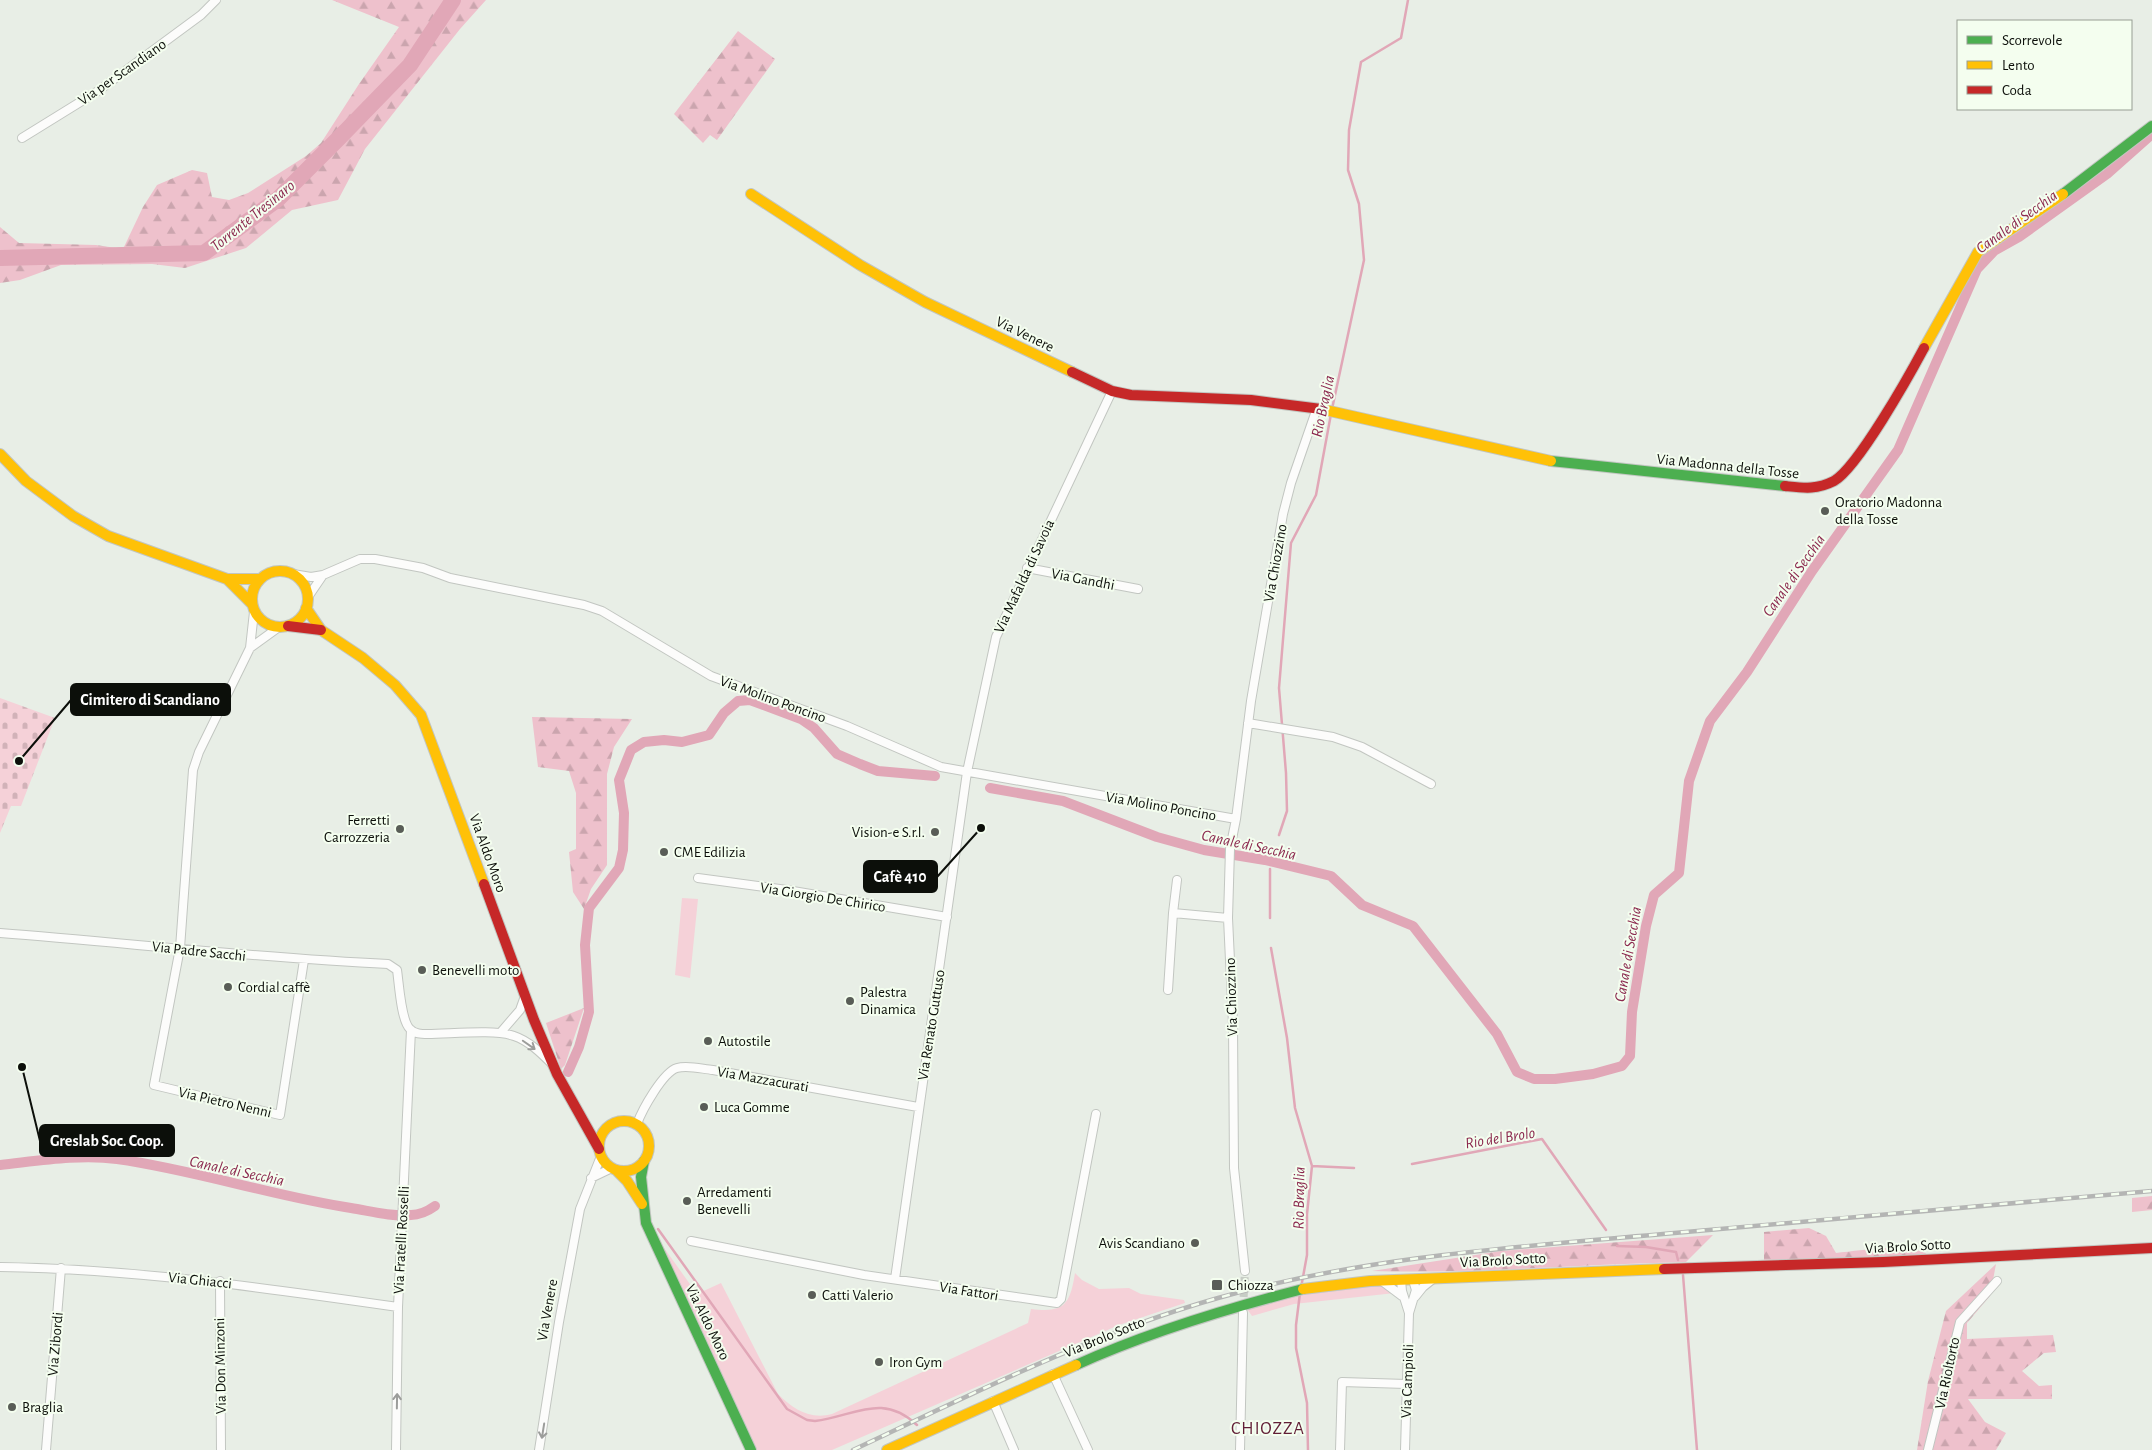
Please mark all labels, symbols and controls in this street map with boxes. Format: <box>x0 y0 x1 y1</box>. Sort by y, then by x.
legend <box>1957 20 2132 110</box>
text: Scorrevole <box>2002 33 2063 48</box>
street label: Via per Scandiano <box>76 37 169 108</box>
text: Lento <box>2002 58 2035 73</box>
text: Coda <box>2002 83 2032 98</box>
water label: Torrente Tresinaro <box>208 177 298 254</box>
water label: Canale di Secchia <box>1973 187 2060 257</box>
street label: Via Venere <box>993 314 1056 355</box>
water label: Rio Braglia <box>1309 374 1337 438</box>
street label: Via Madonna della Tosse <box>1656 452 1800 481</box>
place label: Oratorio Madonna della Tosse <box>1835 495 1942 527</box>
marker: Oratorio Madonna della Tosse <box>1819 505 1831 517</box>
street label: Via Mafalda di Savoia <box>992 517 1057 635</box>
street label: Via Chiozzino <box>1261 523 1290 603</box>
water label: Canale di Secchia <box>1760 532 1828 620</box>
street label: Via Gandhi <box>1050 566 1116 593</box>
street label: Via Molino Poncino <box>718 673 828 726</box>
callout: Cimitero di Scandiano <box>71 684 230 715</box>
text: Cimitero di Scandiano <box>80 692 220 708</box>
street label: Via Molino Poncino <box>1104 789 1217 824</box>
street label: Via Aldo Moro <box>466 812 509 894</box>
place label: Ferretti Carrozzeria <box>324 813 390 845</box>
marker: Ferretti Carrozzeria <box>394 823 406 835</box>
place label: Vision-e S.r.l. <box>852 825 925 840</box>
marker: Vision-e S.r.l. <box>929 826 941 838</box>
water label: Canale di Secchia <box>1200 827 1297 863</box>
place label: CME Edilizia <box>674 845 746 860</box>
marker: CME Edilizia <box>658 846 670 858</box>
callout: Cafè 410 <box>864 861 937 892</box>
text: Cafè 410 <box>873 869 927 885</box>
street label: Via Giorgio De Chirico <box>759 880 887 915</box>
water label: Canale di Secchia <box>1612 905 1644 1003</box>
street label: Via Padre Sacchi <box>151 939 247 964</box>
street label: Via Chiozzino <box>1223 957 1240 1037</box>
place label: Benevelli moto <box>432 963 519 978</box>
marker: Benevelli moto <box>416 964 428 976</box>
street label: Via Renato Guttuso <box>915 969 948 1081</box>
place label: Cordial caffè <box>238 980 310 995</box>
marker: Cordial caffè <box>222 981 234 993</box>
place label: Palestra Dinamica <box>860 985 916 1017</box>
marker: Palestra Dinamica <box>844 995 856 1007</box>
place label: Autostile <box>718 1034 771 1049</box>
marker: Autostile <box>702 1035 714 1047</box>
one-way arrow <box>522 1040 536 1050</box>
street label: Via Mazzacurati <box>716 1064 810 1095</box>
street label: Via Pietro Nenni <box>177 1084 273 1120</box>
place label: Luca Gomme <box>714 1100 790 1115</box>
marker: Luca Gomme <box>698 1101 710 1113</box>
water label: Rio del Brolo <box>1464 1124 1537 1151</box>
callout: Greslab Soc. Coop. <box>40 1125 174 1156</box>
text: Greslab Soc. Coop. <box>50 1133 164 1149</box>
water label: Canale di Secchia <box>188 1153 285 1189</box>
water label: Rio Braglia <box>1290 1167 1308 1229</box>
place label: Arredamenti Benevelli <box>697 1185 772 1217</box>
street label: Via Fratelli Rosselli <box>391 1186 412 1294</box>
marker: Arredamenti Benevelli <box>681 1195 693 1207</box>
place label: Avis Scandiano <box>1098 1236 1185 1251</box>
marker: Avis Scandiano <box>1189 1237 1201 1249</box>
street label: Via Brolo Sotto <box>1865 1237 1951 1256</box>
street label: Via Brolo Sotto <box>1460 1251 1546 1270</box>
street label: Via Ghiacci <box>167 1270 232 1291</box>
street label: Via Venere <box>535 1278 560 1342</box>
marker: Chiozza <box>1210 1278 1224 1292</box>
place label: Chiozza <box>1228 1278 1274 1293</box>
street label: Via Fattori <box>938 1279 1000 1304</box>
street label: Via Aldo Moro <box>683 1282 732 1363</box>
place label: Catti Valerio <box>822 1288 893 1303</box>
marker: Catti Valerio <box>806 1289 818 1301</box>
street label: Via Zibordi <box>45 1311 66 1377</box>
street label: Via Brolo Sotto <box>1062 1314 1147 1361</box>
street label: Via Don Minzoni <box>212 1318 229 1414</box>
street label: Via Rioltorto <box>1933 1336 1962 1410</box>
street label: Via Campioli <box>1399 1344 1416 1418</box>
place label: Iron Gym <box>889 1355 942 1370</box>
marker: Iron Gym <box>873 1356 885 1368</box>
one-way arrow <box>392 1394 401 1410</box>
place label: Braglia <box>22 1400 63 1415</box>
marker: Braglia <box>6 1401 18 1413</box>
district label: CHIOZZA <box>1231 1420 1305 1438</box>
one-way arrow <box>537 1423 547 1439</box>

